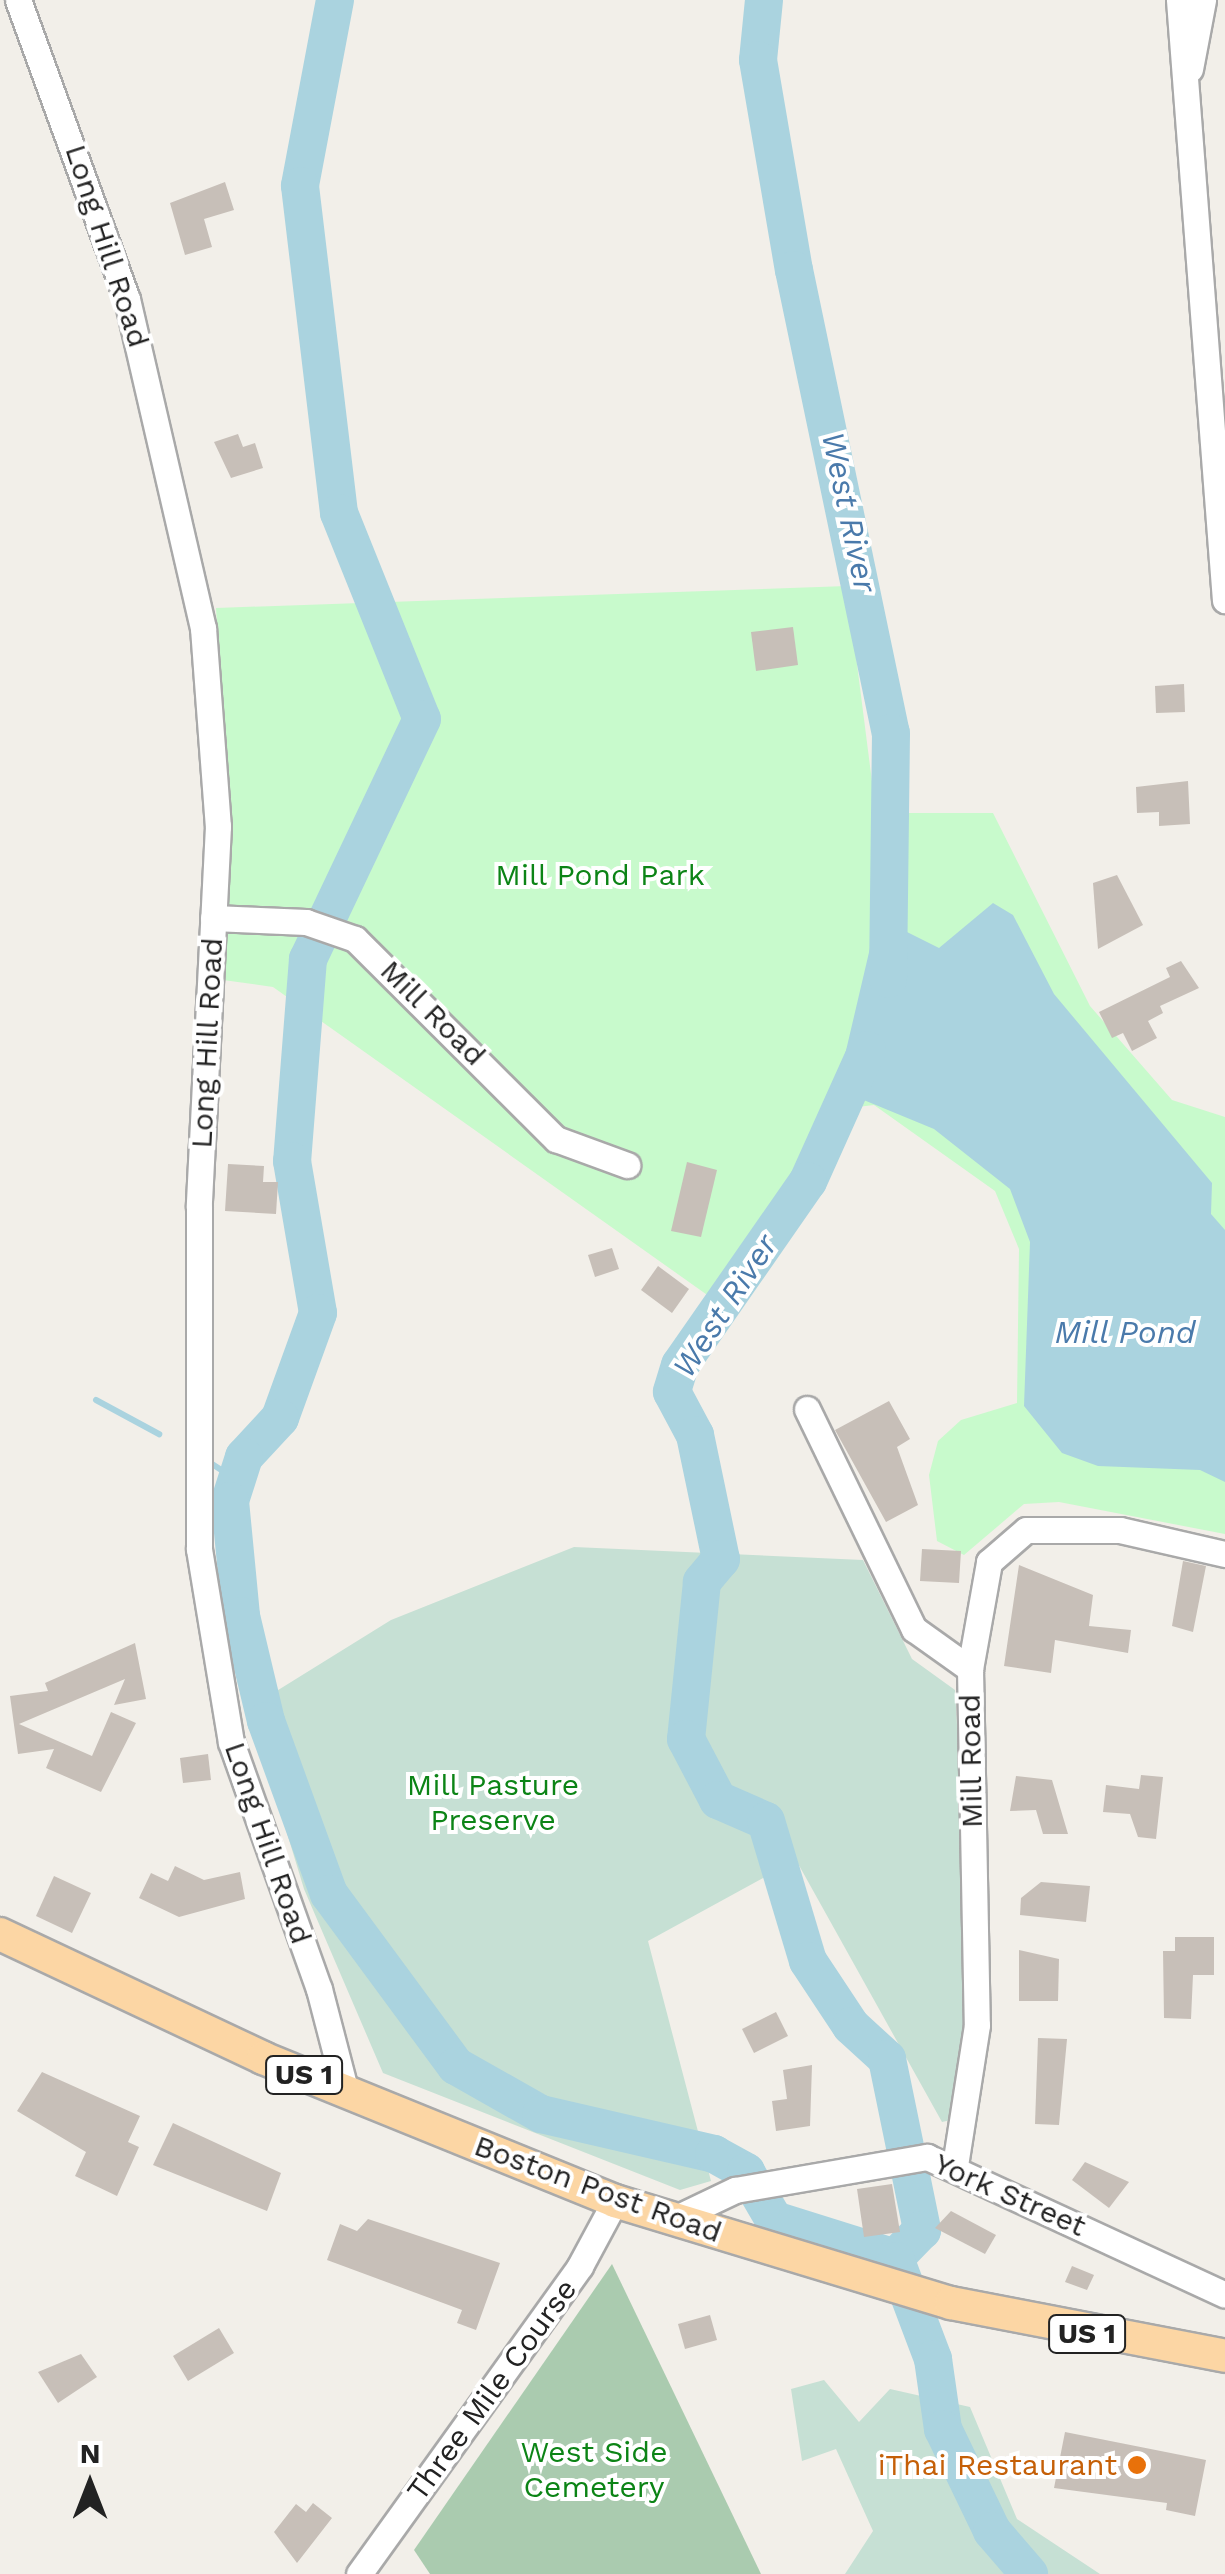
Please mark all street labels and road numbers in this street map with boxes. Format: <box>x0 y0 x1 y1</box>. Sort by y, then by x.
street label: Long Hill Road <box>57 140 157 352</box>
street label: Long Hill Road <box>183 936 231 1150</box>
street label: Mill Road <box>372 952 494 1074</box>
street label: Mill Road <box>952 1693 990 1829</box>
street label: Long Hill Road <box>216 1737 320 1949</box>
road number: US 1 <box>264 2052 344 2098</box>
street label: Boston Post Road <box>469 2128 727 2250</box>
street label: York Street <box>928 2145 1092 2245</box>
street label: Three Mile Course <box>400 2272 584 2508</box>
road number: US 1 <box>1047 2311 1127 2357</box>

